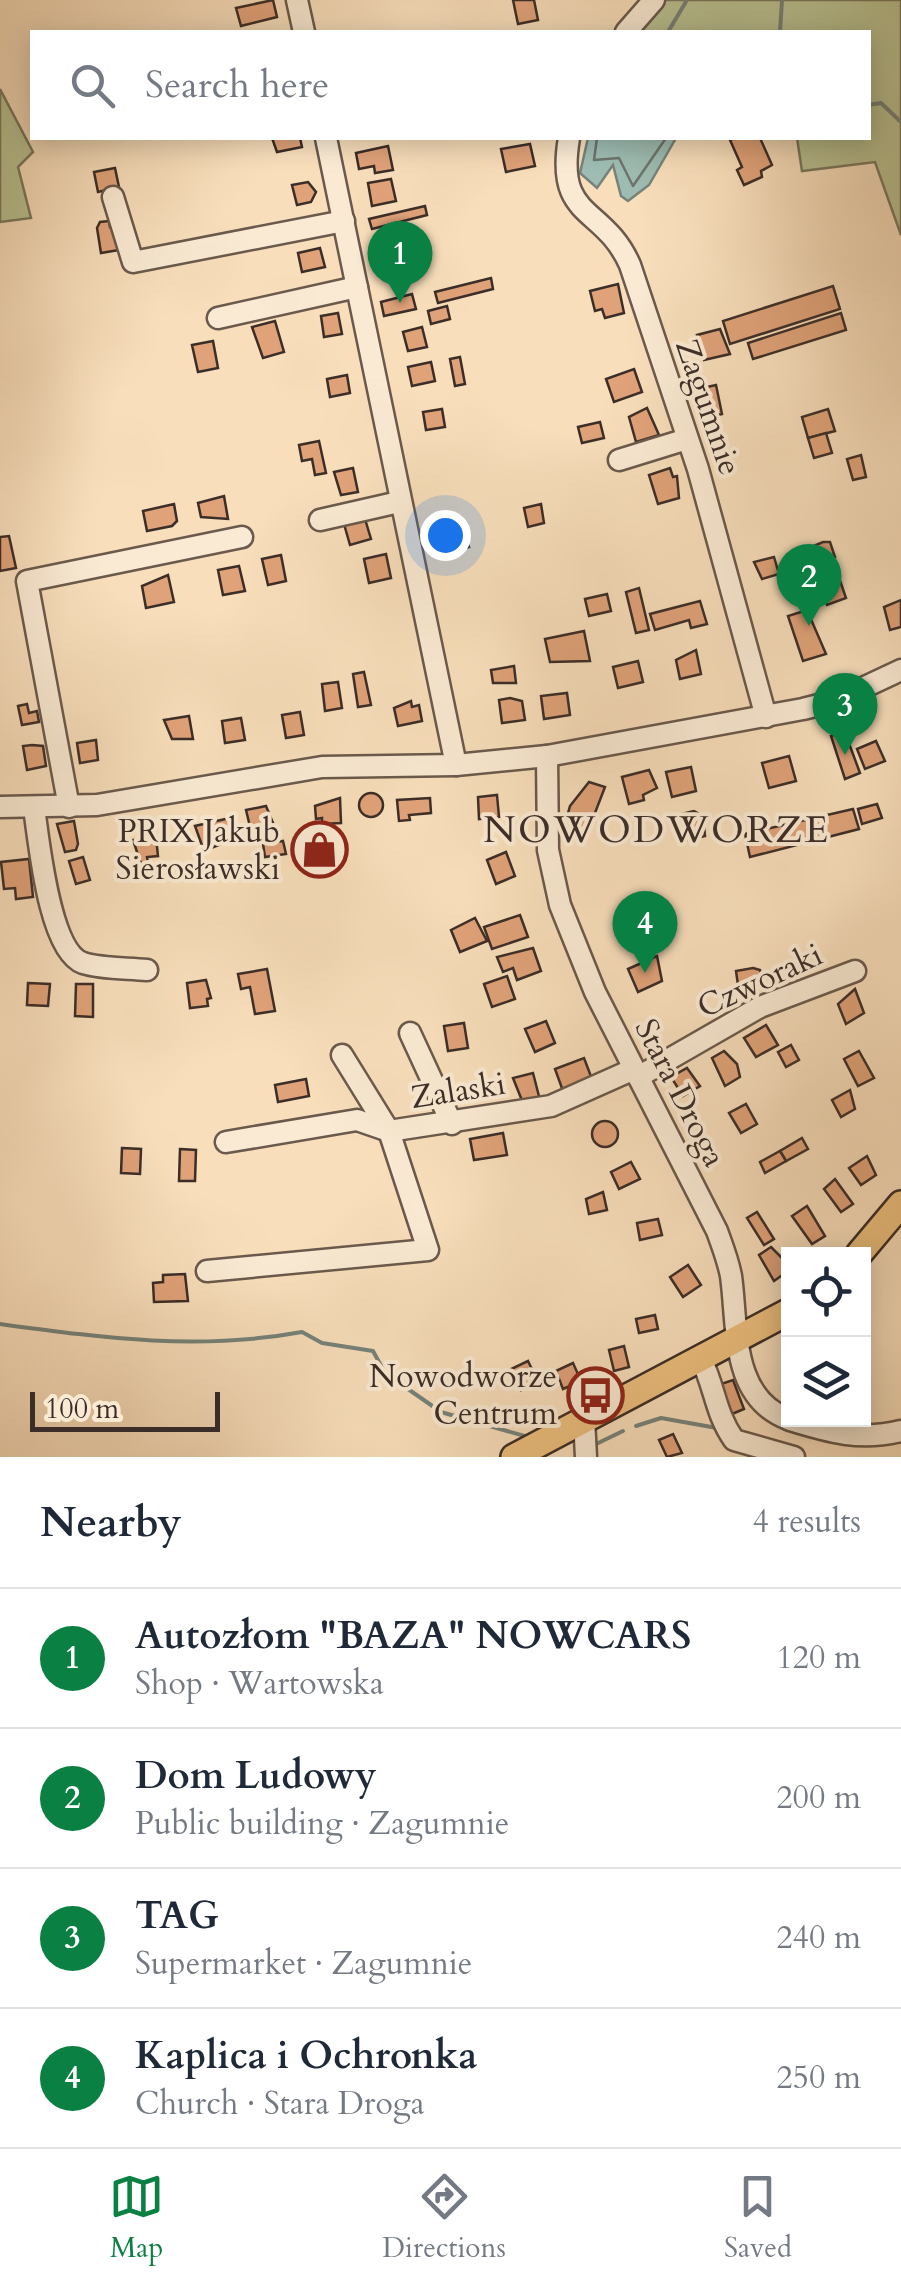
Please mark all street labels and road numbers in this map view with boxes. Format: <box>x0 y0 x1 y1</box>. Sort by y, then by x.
street label: Zagumnie <box>664 333 752 481</box>
street label: Czworaki <box>690 933 830 1029</box>
street label: Stara Droga <box>624 1011 736 1175</box>
street label: Zalaski <box>407 1062 509 1120</box>

